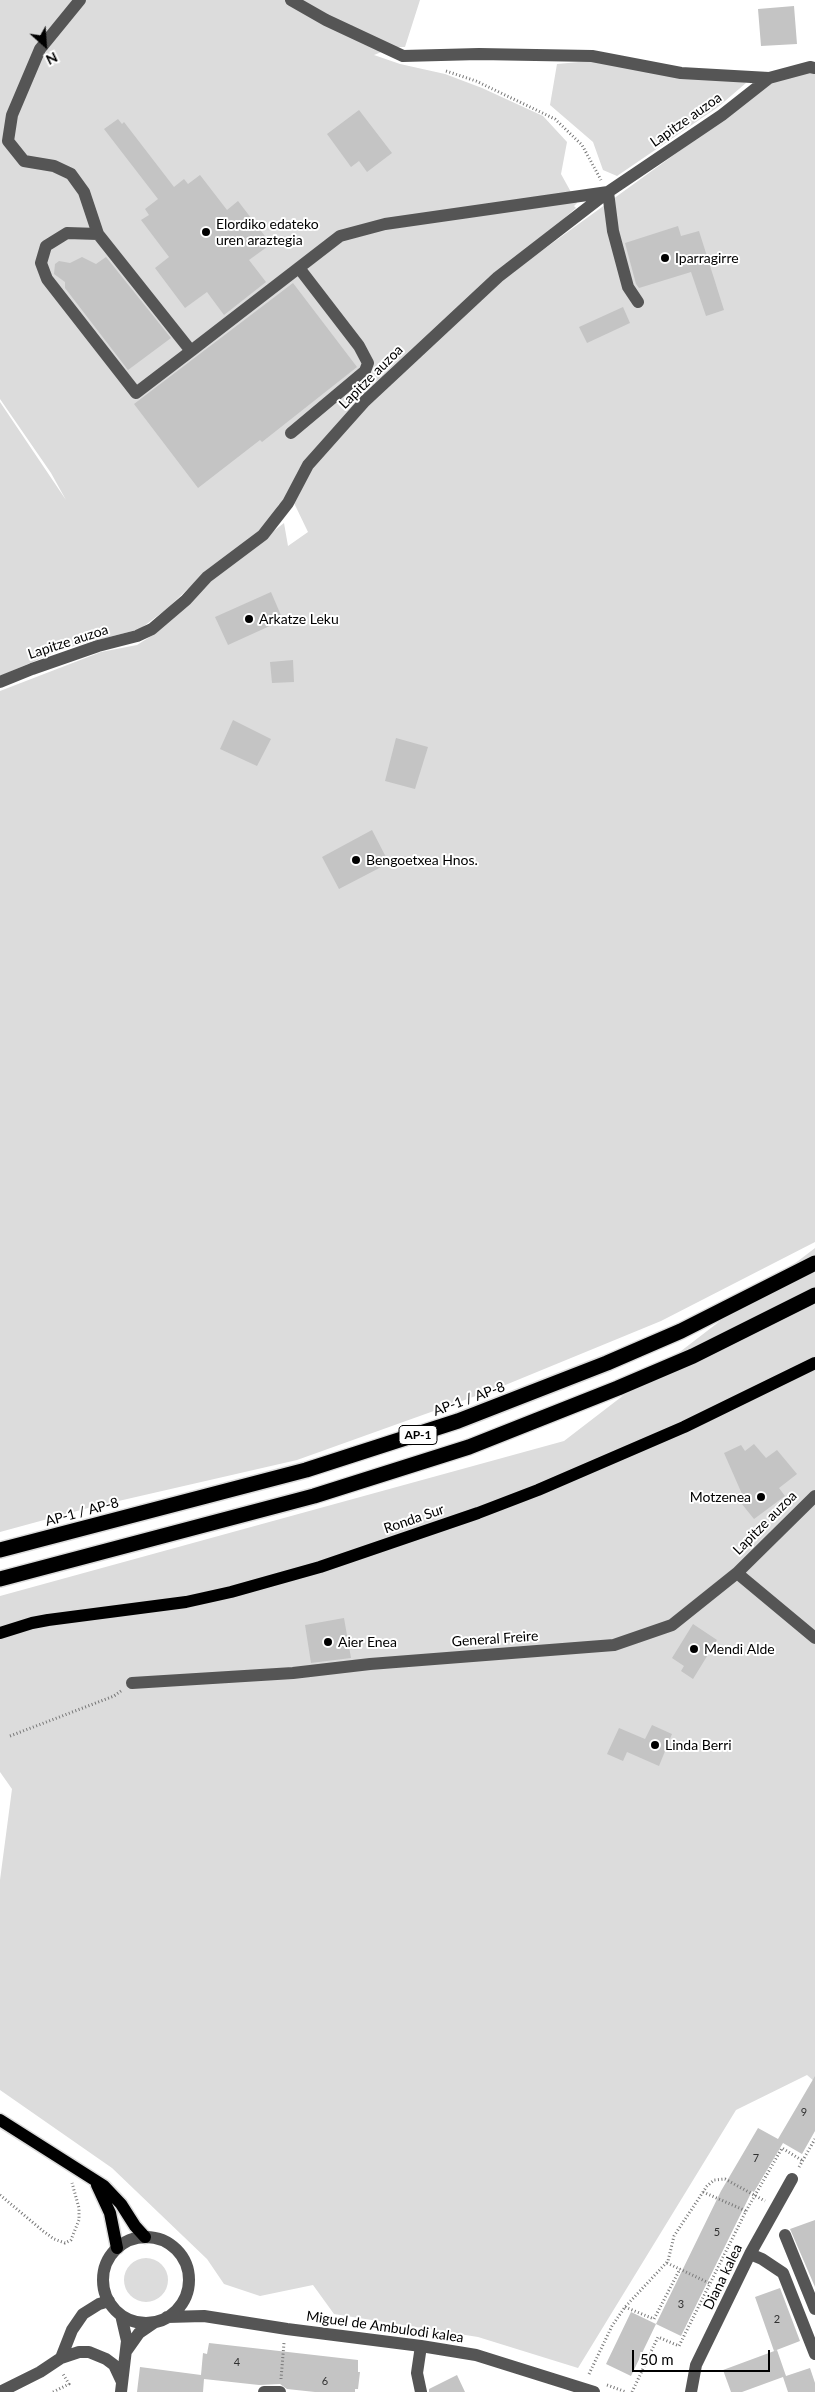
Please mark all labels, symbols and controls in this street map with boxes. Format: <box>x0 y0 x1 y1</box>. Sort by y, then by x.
north arrow <box>20 20 70 70</box>
text: N <box>43 49 60 69</box>
street label: Lapitze auzoa <box>647 89 725 151</box>
place label: Elordiko edateko uren araztegia <box>216 216 319 248</box>
marker: Elordiko edateko uren araztegia <box>200 226 212 238</box>
place label: Iparragirre <box>675 250 739 266</box>
marker: Iparragirre <box>659 252 671 264</box>
street label: Lapitze auzoa <box>336 342 406 412</box>
place label: Arkatze Leku <box>259 611 339 627</box>
marker: Arkatze Leku <box>243 613 255 625</box>
street label: Lapitze auzoa <box>26 621 110 663</box>
place label: Bengoetxea Hnos. <box>366 852 478 868</box>
marker: Bengoetxea Hnos. <box>350 854 362 866</box>
street label: AP-1 / AP-8 <box>431 1378 507 1420</box>
road number: AP-1 <box>399 1426 437 1444</box>
street label: Lapitze auzoa <box>730 1488 800 1558</box>
place label: Motzenea <box>690 1489 751 1505</box>
marker: Motzenea <box>755 1491 767 1503</box>
street label: AP-1 / AP-8 <box>43 1494 121 1530</box>
street label: Ronda Sur <box>382 1501 446 1537</box>
street label: General Freire <box>451 1628 539 1650</box>
place label: Aier Enea <box>338 1634 397 1650</box>
marker: Aier Enea <box>322 1636 334 1648</box>
place label: Mendi Alde <box>704 1641 775 1657</box>
marker: Mendi Alde <box>688 1643 700 1655</box>
place label: Linda Berri <box>665 1737 732 1753</box>
marker: Linda Berri <box>649 1739 661 1751</box>
house number: 9 <box>801 2105 807 2119</box>
house number: 7 <box>753 2151 759 2165</box>
house number: 5 <box>714 2225 720 2239</box>
street label: Diana kalea <box>700 2241 746 2313</box>
house number: 3 <box>678 2297 684 2311</box>
street label: Miguel de Ambulodi kalea <box>305 2308 465 2346</box>
house number: 2 <box>774 2312 780 2326</box>
scale bar <box>635 2340 772 2372</box>
text: 50 m <box>640 2350 674 2368</box>
house number: 4 <box>234 2355 240 2369</box>
house number: 6 <box>322 2374 328 2388</box>

